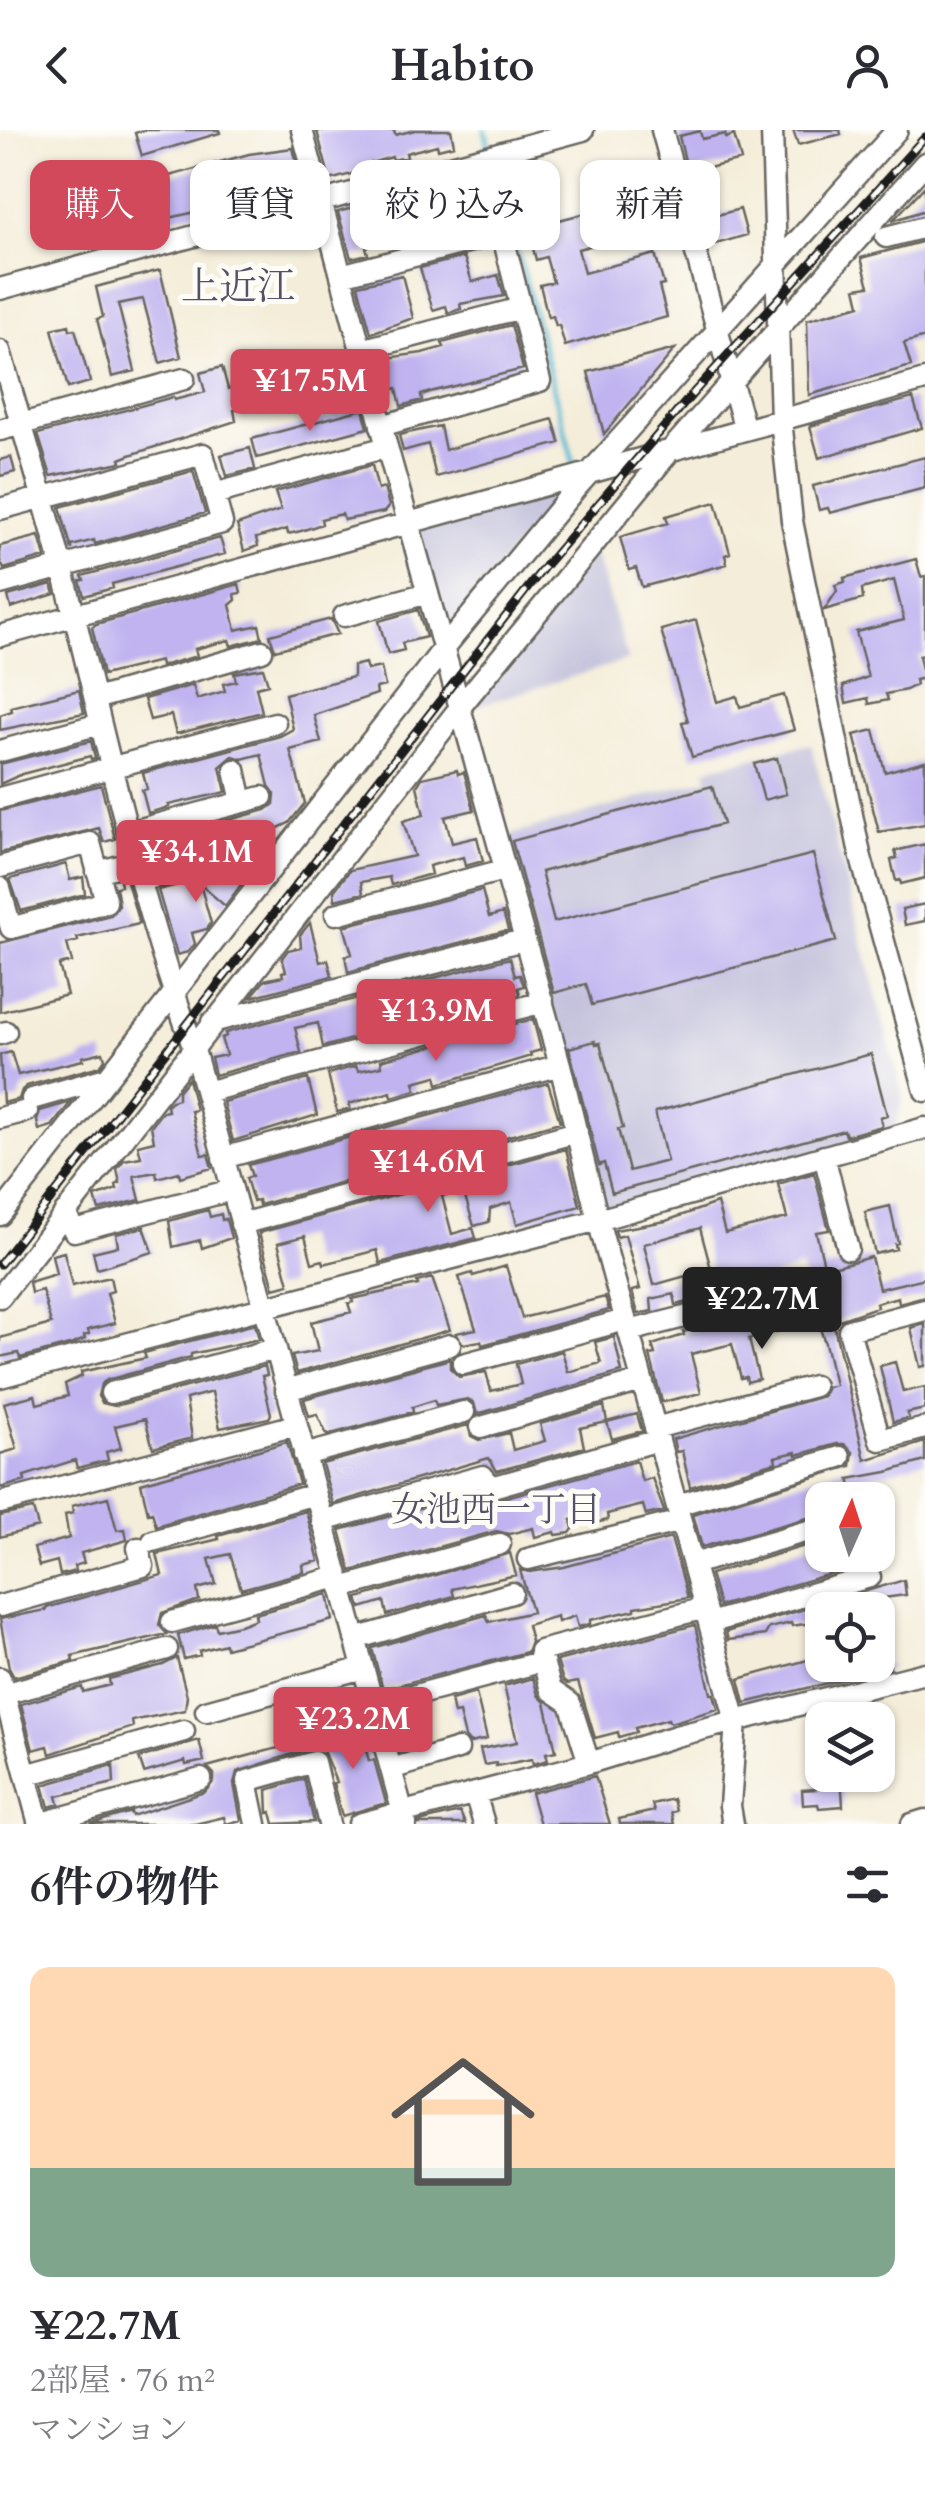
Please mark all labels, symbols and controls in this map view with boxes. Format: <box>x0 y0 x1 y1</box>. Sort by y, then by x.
text: Habito <box>390 35 535 96</box>
icon: back <box>30 38 85 93</box>
icon: person <box>840 38 895 93</box>
chip: 購入 <box>30 160 170 250</box>
chip: 賃貸 <box>190 160 330 250</box>
chip: 絞り込み <box>350 160 560 250</box>
chip: 新着 <box>580 160 720 250</box>
district label: 上近江 <box>181 261 295 313</box>
pin: ¥17.5M <box>229 349 391 434</box>
text: ¥17.5M <box>252 359 368 403</box>
pin: ¥34.1M <box>115 820 277 905</box>
text: ¥34.1M <box>138 830 254 874</box>
pin: ¥13.9M <box>355 979 517 1064</box>
text: ¥13.9M <box>378 989 494 1033</box>
pin: ¥14.6M <box>347 1130 509 1215</box>
text: ¥14.6M <box>370 1140 486 1184</box>
pin: ¥22.7M <box>681 1267 843 1352</box>
text: ¥22.7M <box>704 1277 820 1321</box>
north arrow <box>805 1482 895 1572</box>
map controls <box>805 1482 895 1792</box>
district label: 女池西一丁目 <box>391 1486 601 1534</box>
button: locate <box>805 1592 895 1682</box>
pin: ¥23.2M <box>272 1687 434 1772</box>
text: ¥23.2M <box>295 1697 411 1741</box>
button: layers <box>805 1702 895 1792</box>
icon: filters <box>840 1857 895 1912</box>
text: 6件の物件 <box>30 1859 220 1916</box>
icon: home <box>373 2032 553 2212</box>
text: ¥22.7M <box>30 2297 181 2354</box>
text: 2部屋 · 76 m² <box>30 2359 215 2403</box>
text: マンション <box>30 2408 189 2452</box>

